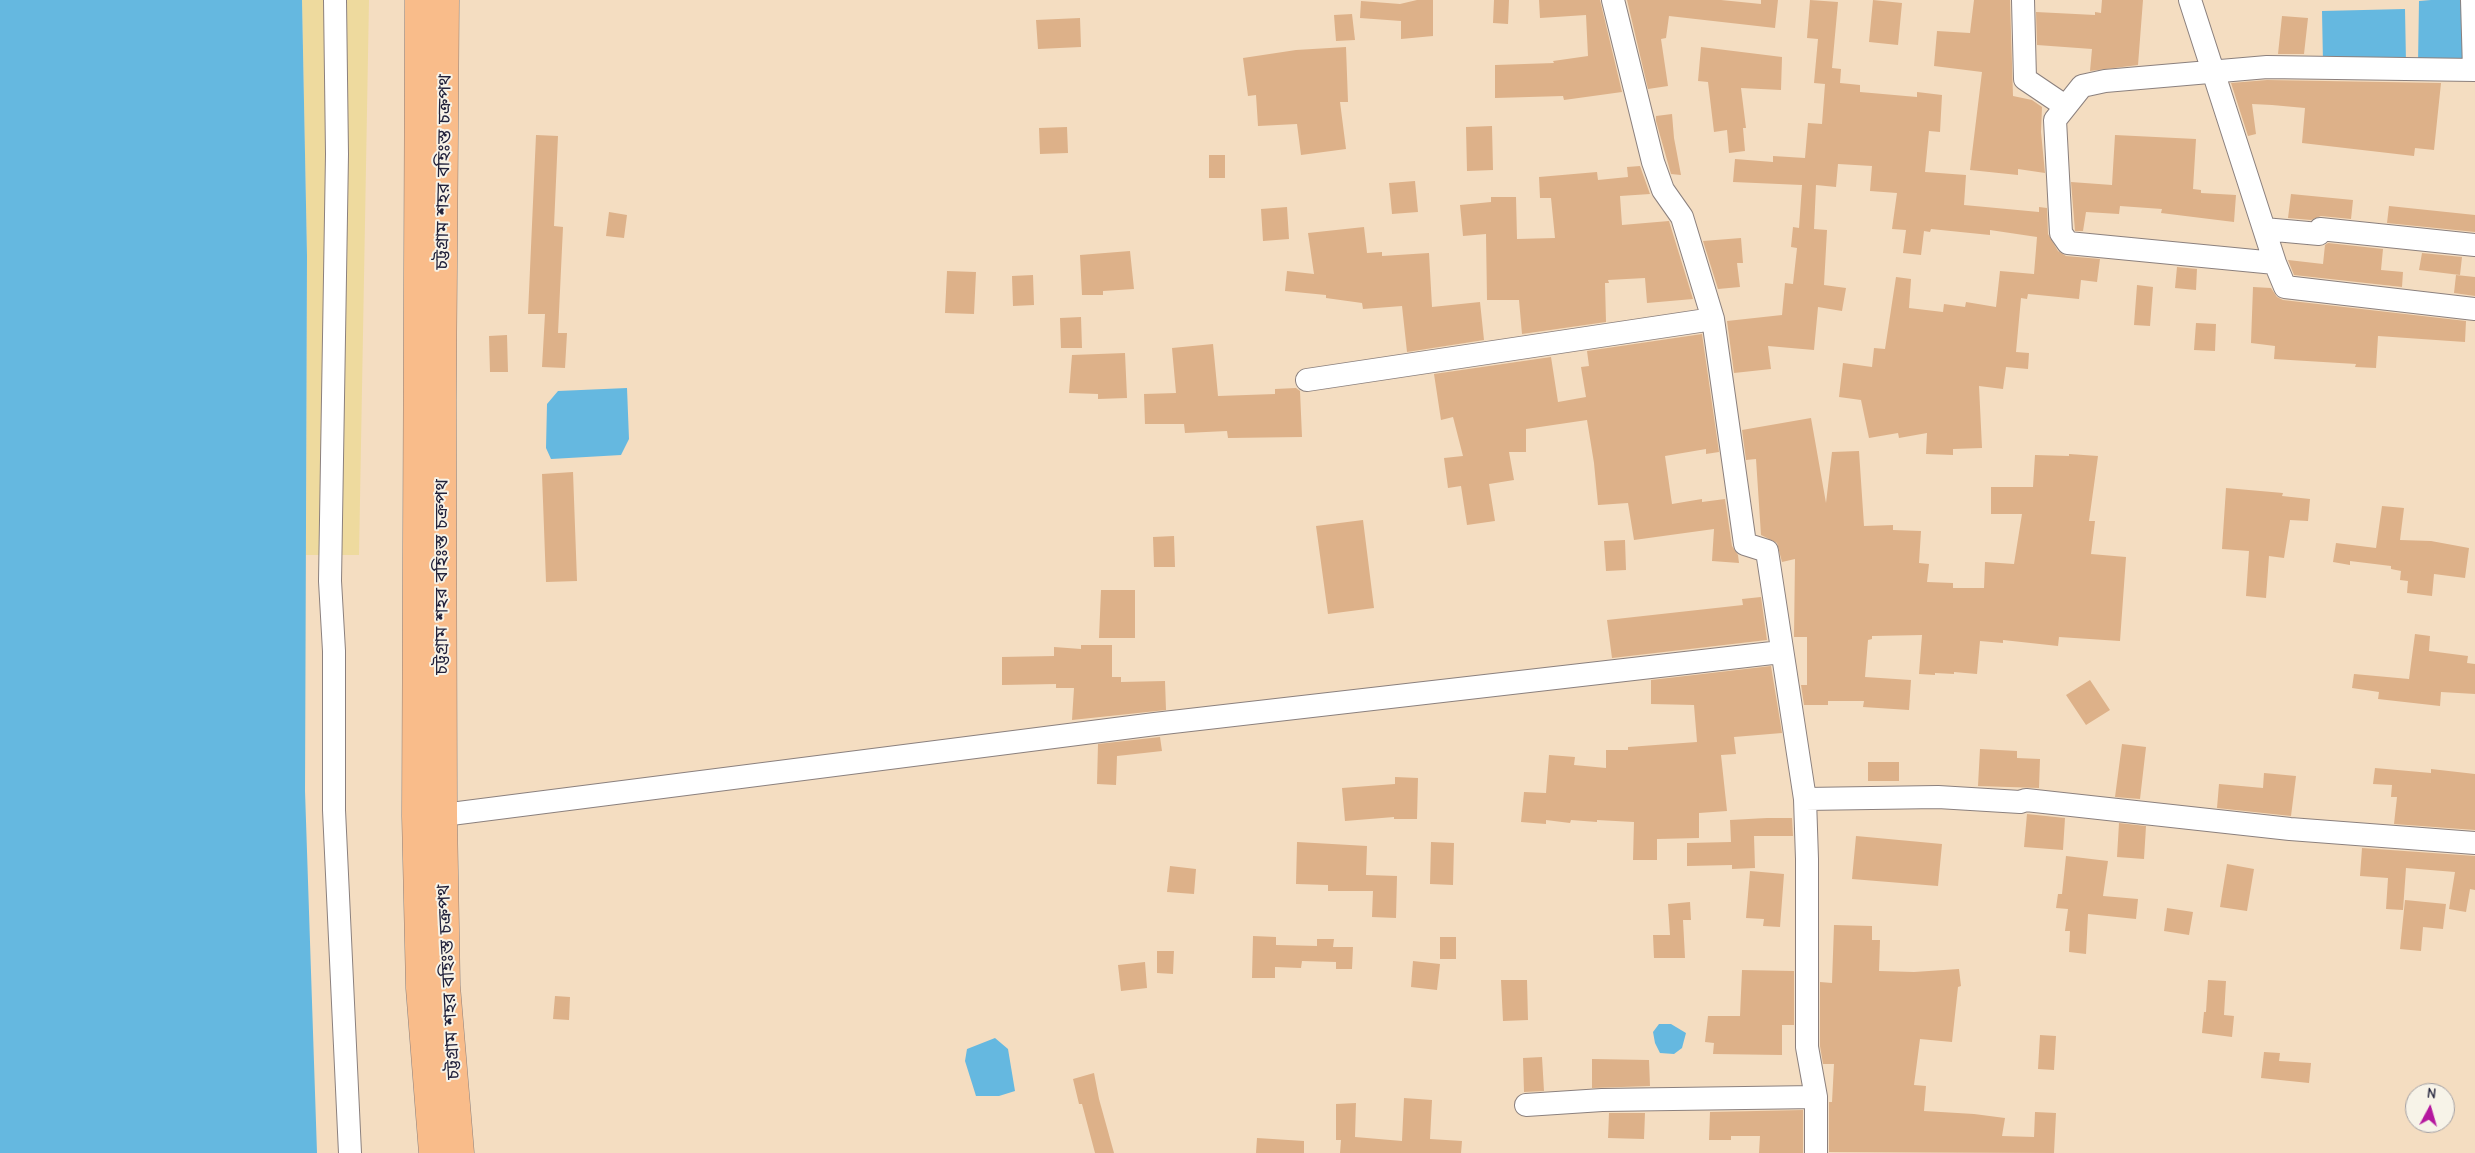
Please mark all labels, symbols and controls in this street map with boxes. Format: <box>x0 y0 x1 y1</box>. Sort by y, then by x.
street label: চট্টগ্রাম শহর বহিঃস্ত চক্রপথ <box>431 74 457 270</box>
street label: চট্টগ্রাম শহর বহিঃস্ত চক্রপথ <box>431 479 453 675</box>
street label: চট্টগ্রাম শহর বহিঃস্ত চক্রপথ <box>433 884 465 1080</box>
north arrow <box>2405 1083 2455 1133</box>
text: N <box>2426 1085 2437 1103</box>

